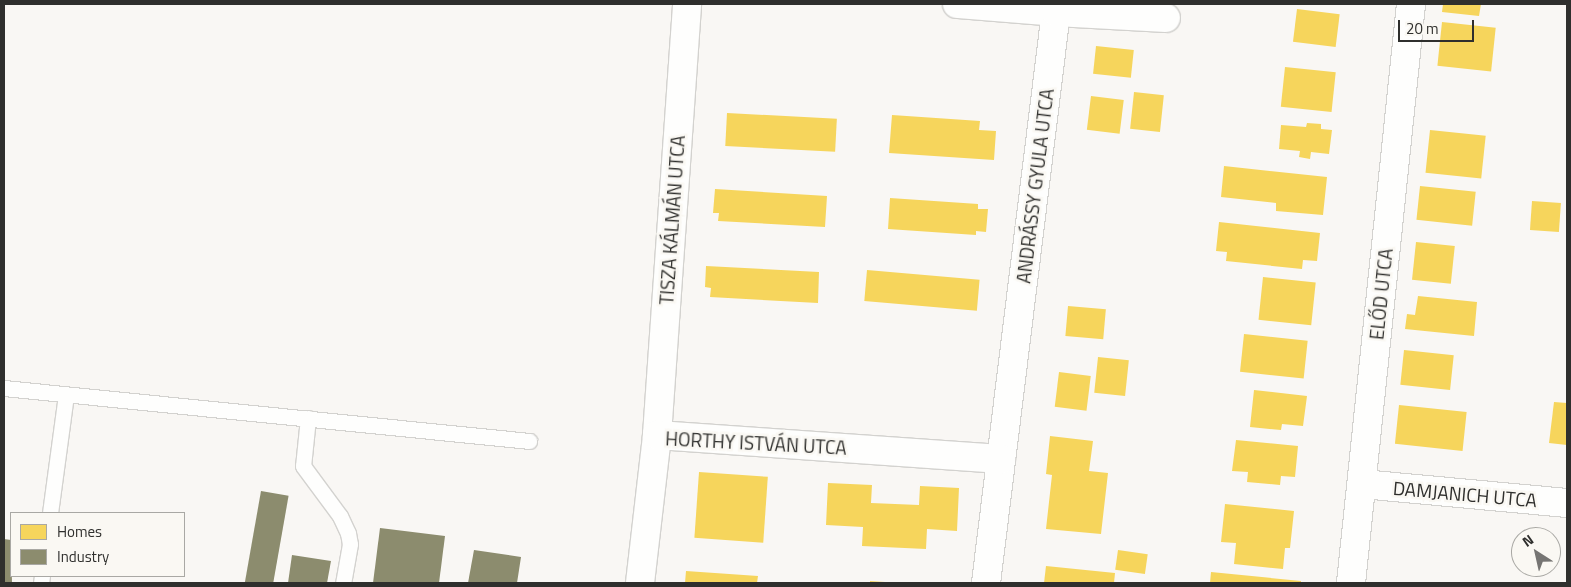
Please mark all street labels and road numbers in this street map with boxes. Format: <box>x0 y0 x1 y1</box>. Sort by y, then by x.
street label: ANDRÁSSY GYULA UTCA <box>1012 87 1058 285</box>
street label: TISZA KÁLMÁN UTCA <box>655 135 689 305</box>
street label: ELŐD UTCA <box>1365 247 1397 341</box>
street label: HORTHY ISTVÁN UTCA <box>665 427 847 459</box>
street label: DAMJANICH UTCA <box>1392 476 1538 512</box>

